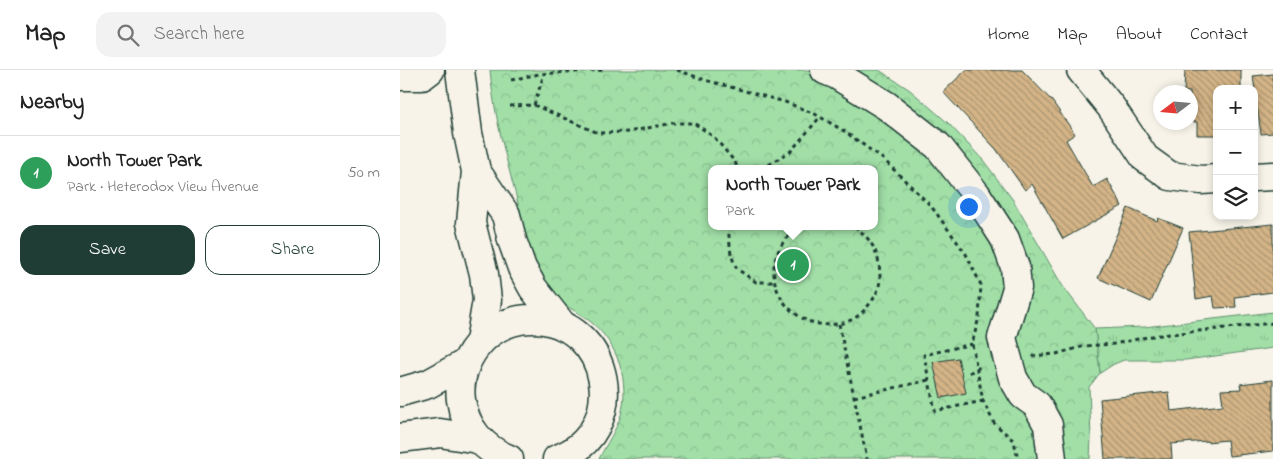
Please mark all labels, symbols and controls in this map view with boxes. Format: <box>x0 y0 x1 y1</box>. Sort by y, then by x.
search box <box>96 12 446 57</box>
text: Map <box>25 17 66 52</box>
icon: search <box>114 21 142 49</box>
text: Search here <box>154 21 245 48</box>
text: Home <box>988 22 1029 48</box>
text: Map <box>1057 22 1088 48</box>
text: About <box>1116 22 1162 48</box>
text: Contact <box>1190 22 1248 48</box>
north arrow <box>1153 85 1198 130</box>
map controls <box>1213 85 1258 220</box>
button: + <box>1213 85 1258 130</box>
text: Nearby <box>20 88 84 118</box>
button: − <box>1213 130 1258 175</box>
text: North Tower Park <box>67 148 202 175</box>
text: 1 <box>33 161 39 185</box>
text: 50 m <box>348 161 380 185</box>
popup <box>708 165 878 230</box>
text: North Tower Park <box>726 172 860 199</box>
text: Park · Heterodox View Avenue <box>67 175 259 199</box>
button: layers <box>1213 175 1258 220</box>
your location <box>956 194 982 220</box>
text: Park <box>726 199 755 223</box>
button: Save <box>20 225 195 275</box>
button: Share <box>205 225 380 275</box>
pin: 1 <box>777 246 809 284</box>

